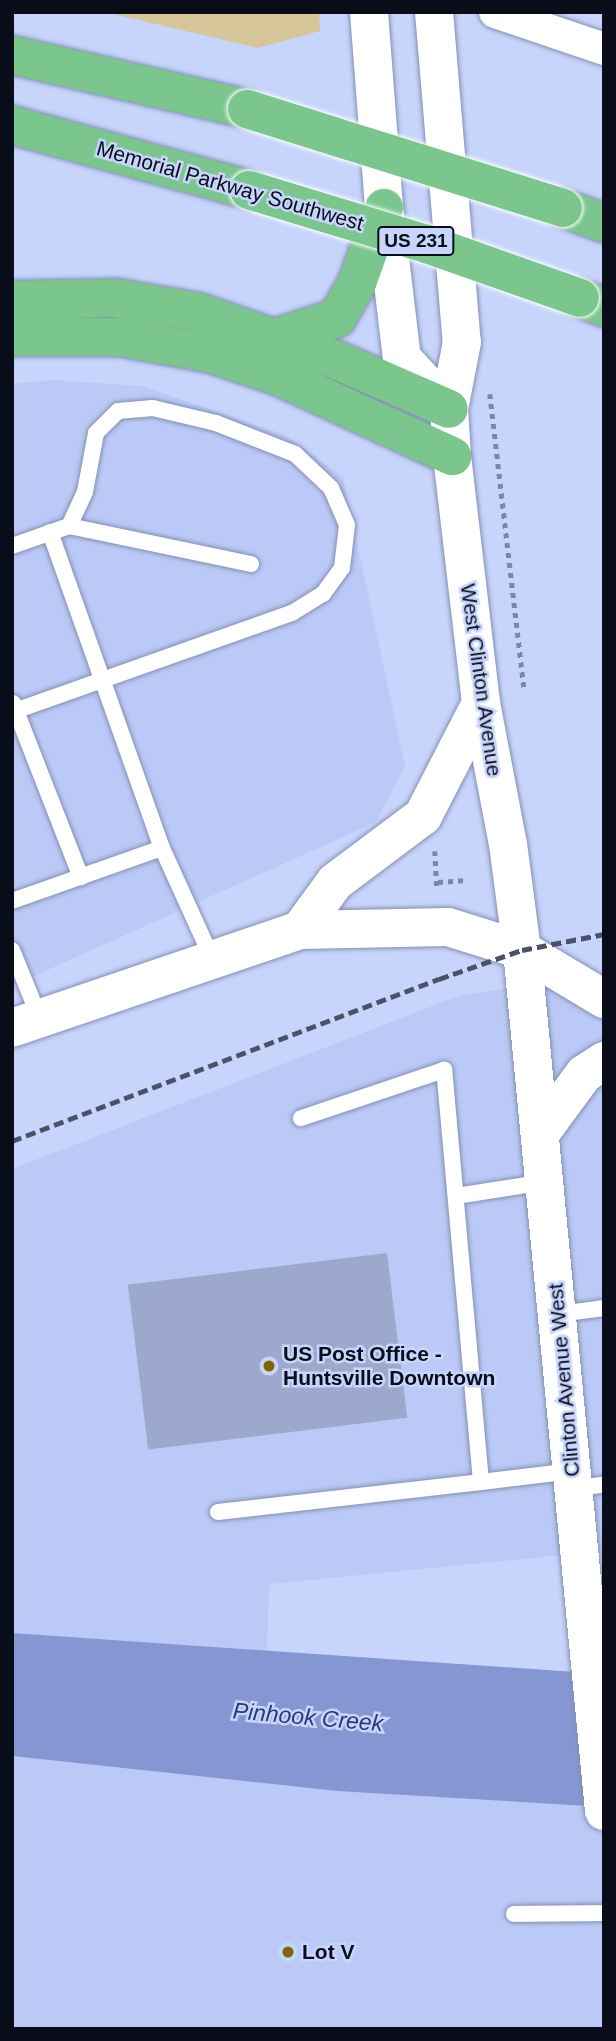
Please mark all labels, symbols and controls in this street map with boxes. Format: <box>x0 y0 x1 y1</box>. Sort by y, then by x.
street label: Memorial Parkway Southwest <box>94 136 366 236</box>
road number: US 231 <box>376 226 456 256</box>
street label: West Clinton Avenue <box>455 582 507 778</box>
street label: Clinton Avenue West <box>543 1282 585 1478</box>
place label: US Post Office - Huntsville Downtown <box>283 1341 495 1391</box>
marker: US Post Office - Huntsville Downtown <box>261 1358 277 1374</box>
water label: Pinhook Creek <box>232 1697 384 1737</box>
place label: Lot V <box>302 1939 354 1965</box>
marker: Lot V <box>280 1944 296 1960</box>

